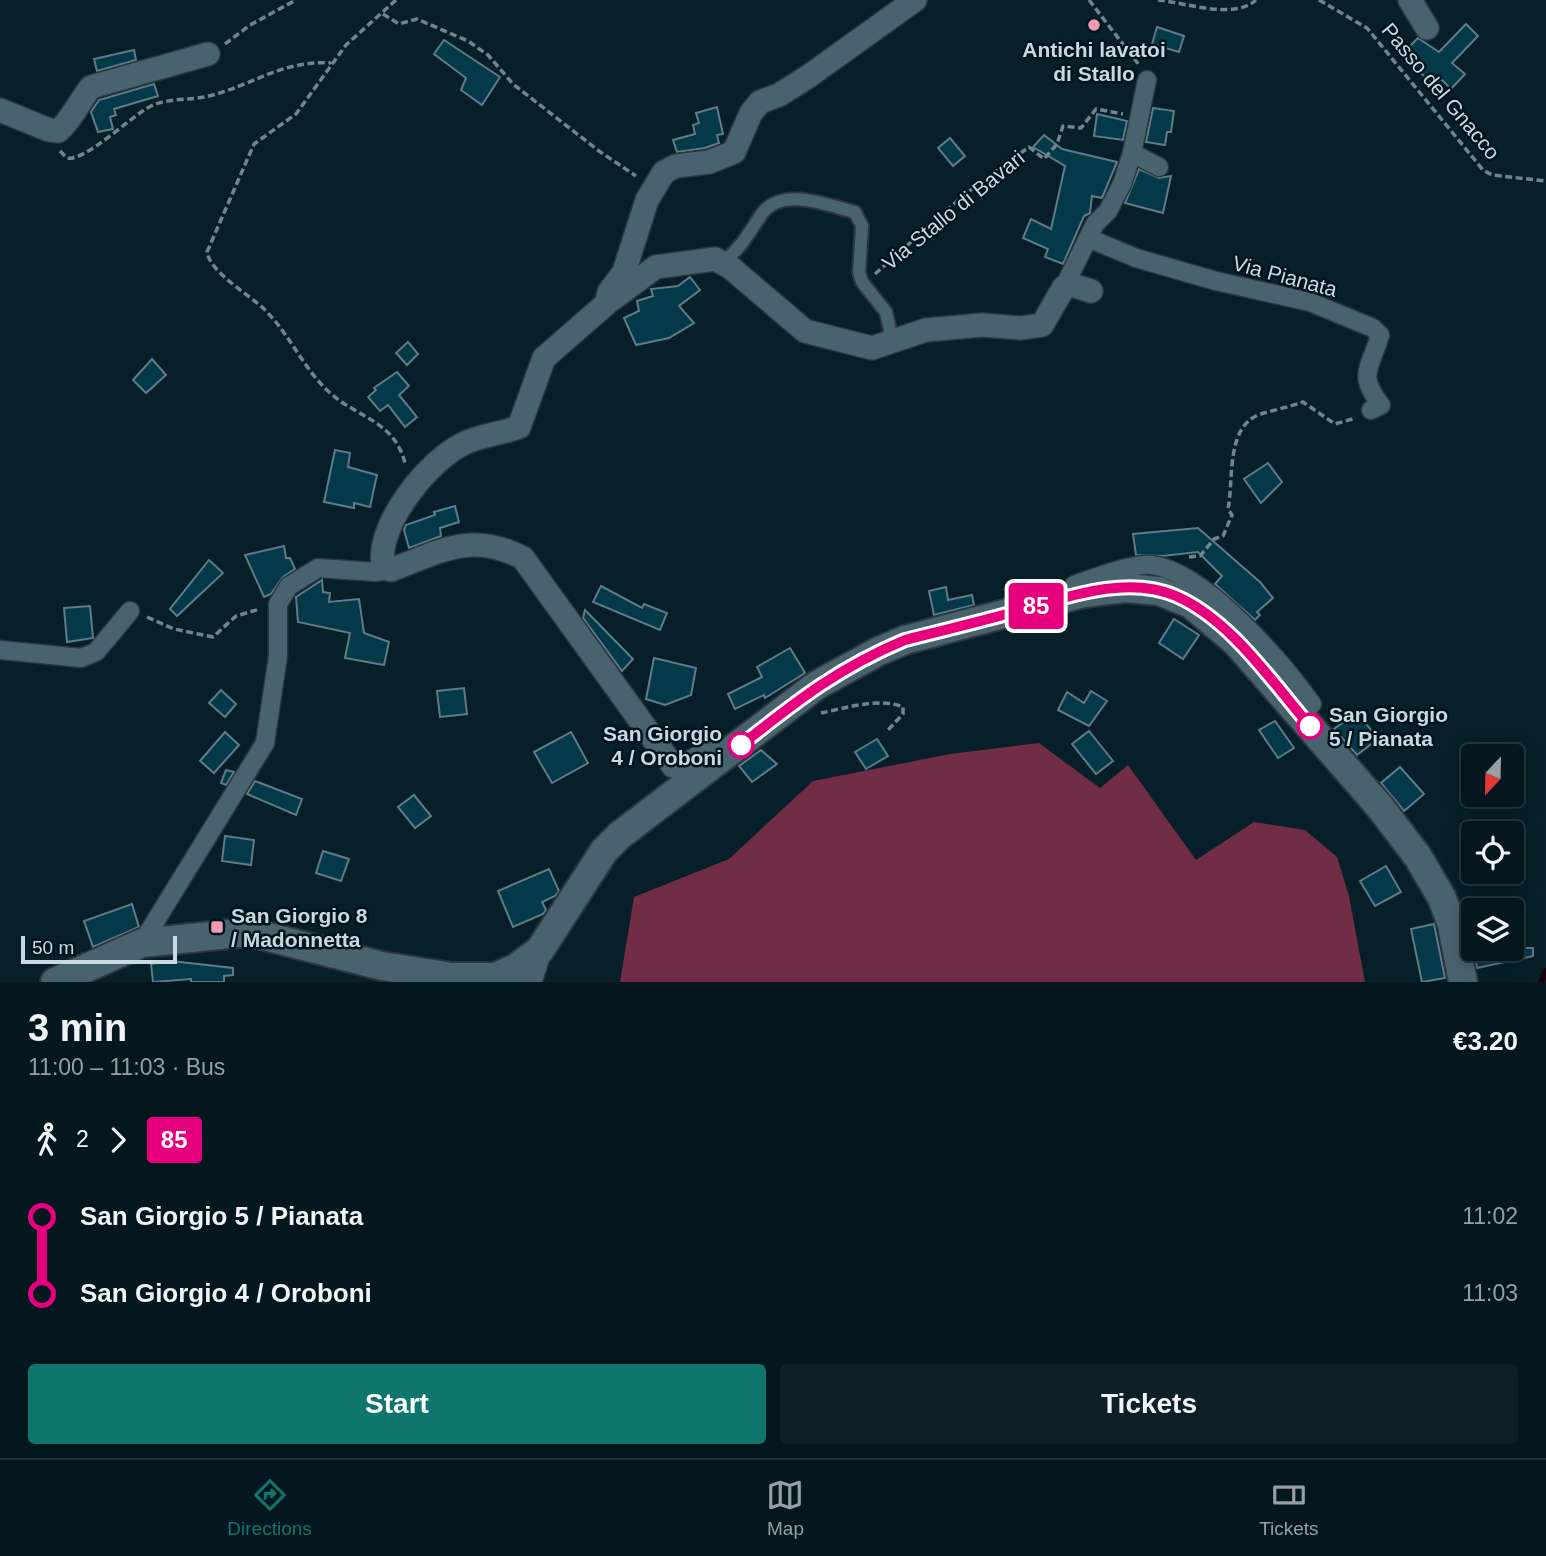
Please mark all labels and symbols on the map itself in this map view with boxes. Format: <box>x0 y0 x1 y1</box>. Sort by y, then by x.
marker: Antichi lavatoi di Stallo <box>1086 17 1102 33</box>
street label: Passo del Gnacco <box>1377 18 1505 164</box>
place label: Antichi lavatoi di Stallo <box>1022 38 1166 85</box>
street label: Via Stallo di Bavari <box>877 146 1029 274</box>
street label: Via Pianata <box>1230 251 1340 301</box>
line badge: 85 <box>1004 583 1068 629</box>
place label: San Giorgio 5 / Pianata <box>1329 703 1448 750</box>
marker: San Giorgio 5 / Pianata <box>1297 713 1323 739</box>
place label: San Giorgio 4 / Oroboni <box>603 722 722 769</box>
marker: San Giorgio 4 / Oroboni <box>728 732 754 758</box>
north arrow <box>1461 744 1524 807</box>
place label: San Giorgio 8 / Madonnetta <box>231 904 368 951</box>
marker: San Giorgio 8 / Madonnetta <box>209 919 225 935</box>
scale bar <box>21 933 177 965</box>

